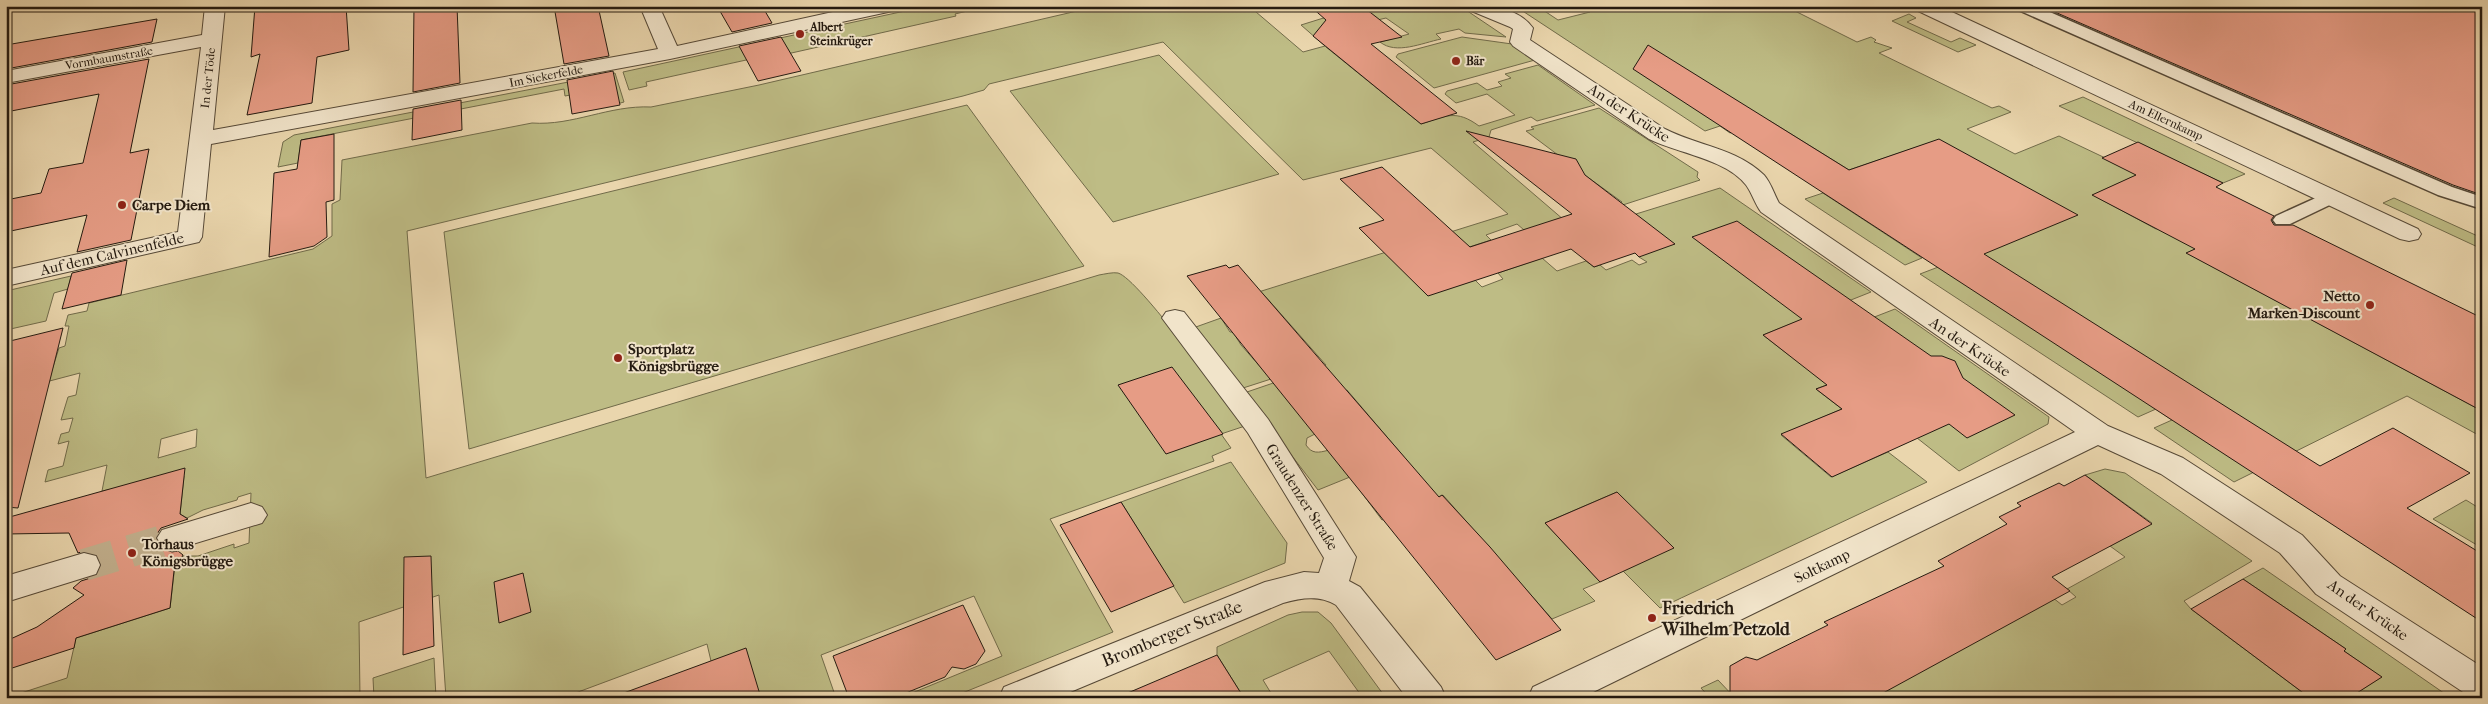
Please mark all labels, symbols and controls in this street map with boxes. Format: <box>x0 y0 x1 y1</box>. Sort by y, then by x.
place label: Albert Steinkrüger <box>809 20 873 49</box>
marker: Albert Steinkrüger <box>794 28 806 40</box>
street label: Vormbaumstraße <box>63 43 154 73</box>
street label: In der Töde <box>198 47 218 109</box>
place label: Bär <box>1466 54 1485 68</box>
marker: Bär <box>1450 55 1462 67</box>
street label: Im Siekerfelde <box>508 62 584 90</box>
street label: An der Krücke <box>1584 79 1674 146</box>
street label: Am Ellernkamp <box>2126 96 2206 144</box>
place label: Carpe Diem <box>132 196 211 214</box>
marker: Carpe Diem <box>116 199 128 211</box>
street label: Auf dem Calvinenfelde <box>37 229 186 280</box>
place label: Netto Marken-Discount <box>2247 287 2361 322</box>
marker: Netto Marken-Discount <box>2364 299 2376 311</box>
street label: An der Krücke <box>1925 313 2015 381</box>
place label: Sportplatz Königsbrügge <box>628 340 719 375</box>
marker: Sportplatz Königsbrügge <box>612 352 624 364</box>
street label: Graudenzer Straße <box>1262 440 1342 554</box>
place label: Torhaus Königsbrügge <box>141 535 233 570</box>
street label: Soltkamp <box>1791 545 1853 587</box>
marker: Torhaus Königsbrügge <box>126 547 138 559</box>
street label: An der Krücke <box>2323 575 2412 645</box>
street label: Bromberger Straße <box>1099 596 1245 672</box>
place label: Friedrich Wilhelm Petzold <box>1661 598 1791 640</box>
marker: Friedrich Wilhelm Petzold <box>1646 612 1658 624</box>

